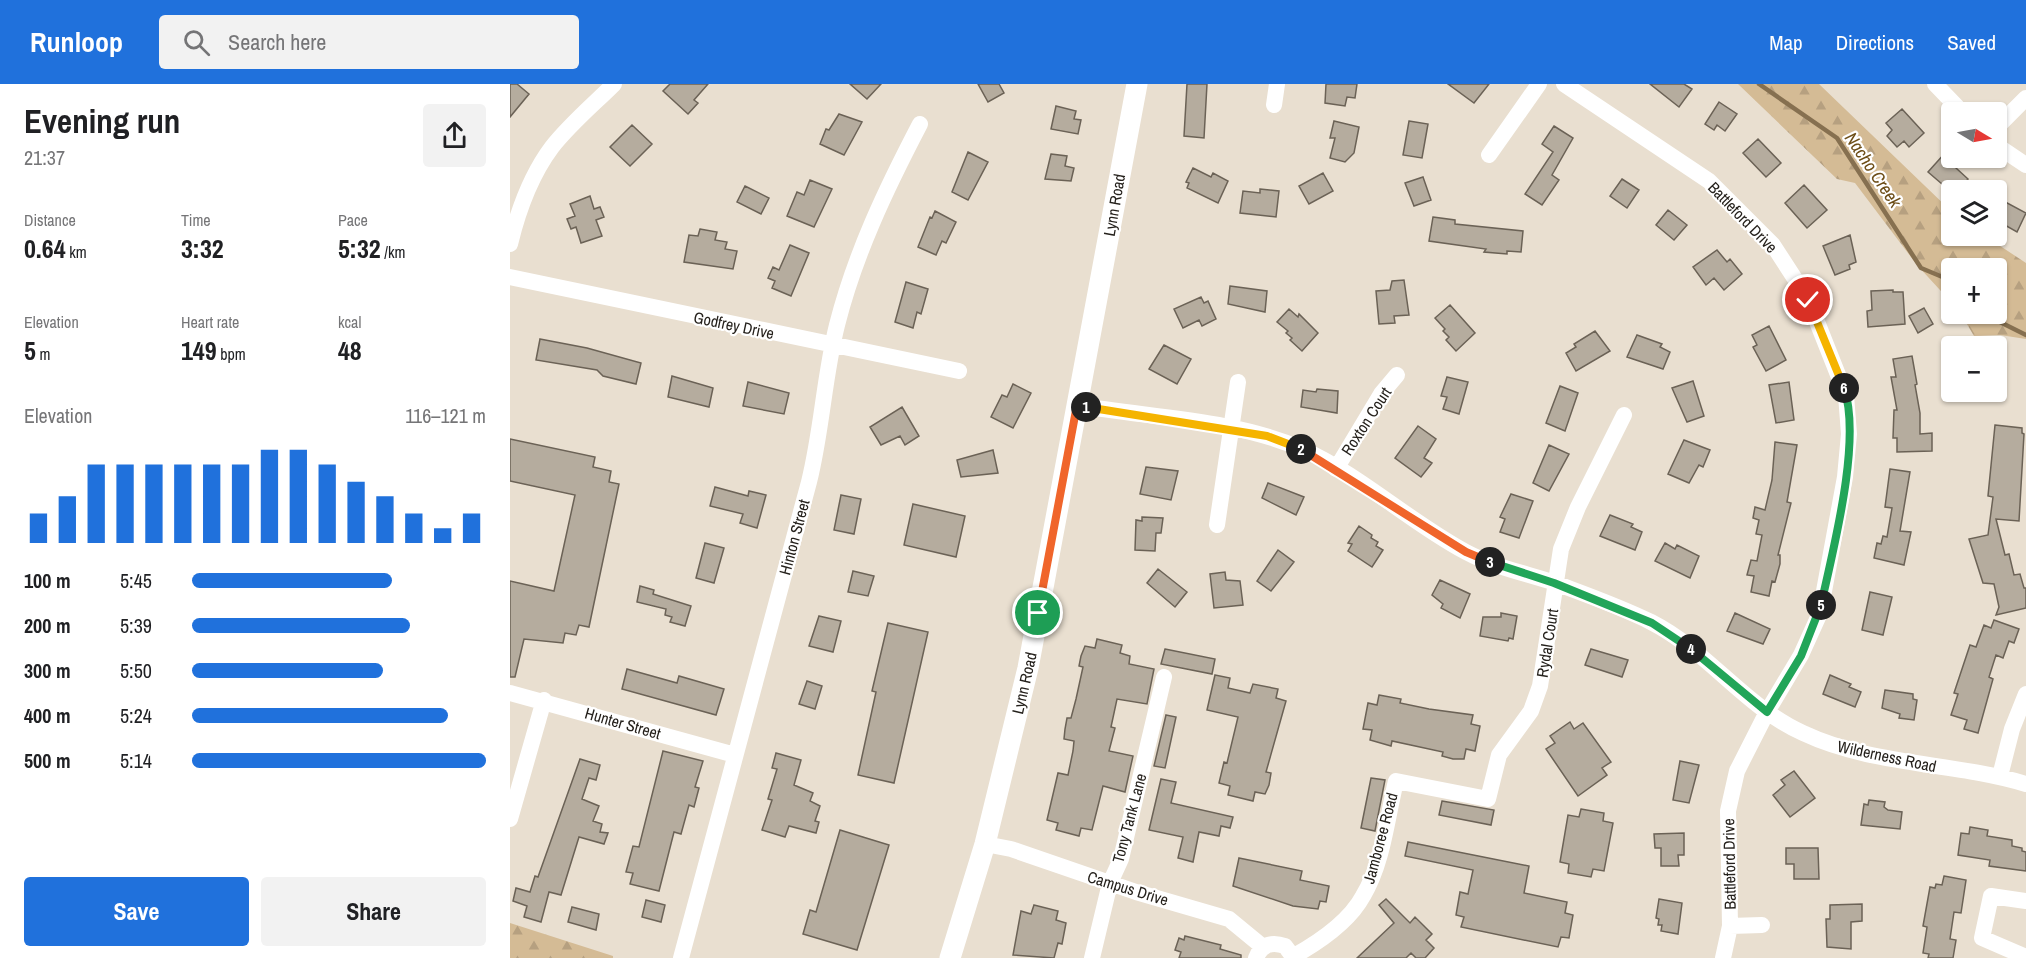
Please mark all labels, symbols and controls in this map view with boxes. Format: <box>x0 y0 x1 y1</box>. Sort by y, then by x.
search box <box>159 15 579 69</box>
text: Runloop <box>30 23 123 61</box>
icon: search <box>180 26 213 59</box>
text: Search here <box>228 27 326 57</box>
text: Map <box>1769 28 1803 57</box>
text: Directions <box>1836 28 1914 57</box>
text: Saved <box>1947 28 1996 57</box>
text: Evening run <box>24 99 180 143</box>
north arrow <box>1941 102 2007 168</box>
map controls <box>1941 102 2007 402</box>
button: share <box>423 104 486 167</box>
water label: Nacho Creek <box>1839 127 1908 213</box>
text: 21:37 <box>24 144 65 171</box>
street label: Lynn Road <box>1098 172 1130 238</box>
street label: Battleford Drive <box>1703 177 1783 257</box>
button: layers <box>1941 180 2007 246</box>
text: Distance <box>24 209 76 231</box>
text: Time <box>181 209 211 231</box>
text: Pace <box>338 209 368 231</box>
text: 0.64 <box>24 231 66 266</box>
text: 3:32 <box>181 231 224 266</box>
text: 5:32 <box>338 231 381 266</box>
text: km <box>66 241 87 263</box>
text: /km <box>381 241 405 263</box>
button: + <box>1941 258 2007 324</box>
pin <box>1782 274 1833 325</box>
icon: check <box>1791 283 1824 316</box>
street label: Godfrey Drive <box>692 306 776 344</box>
text: Elevation <box>24 311 79 333</box>
text: Heart rate <box>181 311 239 333</box>
text: kcal <box>338 311 361 333</box>
text: 5 <box>24 333 36 368</box>
text: 149 <box>181 333 217 368</box>
text: 48 <box>338 333 362 368</box>
button: − <box>1941 336 2007 402</box>
text: m <box>36 343 50 365</box>
text: bpm <box>217 343 246 365</box>
pin: 6 <box>1829 373 1859 403</box>
text: 6 <box>1840 377 1848 399</box>
street label: Roxton Court <box>1336 382 1396 459</box>
pin: 1 <box>1071 392 1101 422</box>
text: 1 <box>1082 396 1090 418</box>
text: Elevation <box>24 402 92 429</box>
text: 116–121 m <box>405 402 486 429</box>
pin: 2 <box>1286 434 1316 464</box>
text: 2 <box>1297 438 1305 460</box>
street label: Hinton Street <box>773 496 815 577</box>
pin: 3 <box>1475 547 1505 577</box>
text: 3 <box>1486 551 1494 573</box>
text: 100 m <box>24 567 71 594</box>
text: 5:45 <box>120 567 152 594</box>
pin <box>1012 587 1063 638</box>
pin: 5 <box>1806 590 1836 620</box>
text: 5 <box>1817 594 1825 616</box>
icon: arrive <box>1021 596 1054 629</box>
street label: Rydal Court <box>1531 607 1563 679</box>
text: 200 m <box>24 612 71 639</box>
text: 5:39 <box>120 612 152 639</box>
pin: 4 <box>1676 634 1706 664</box>
text: 4 <box>1687 638 1695 660</box>
street label: Lynn Road <box>1006 650 1042 716</box>
text: 300 m <box>24 657 71 684</box>
text: 5:50 <box>120 657 152 684</box>
text: 400 m <box>24 702 71 729</box>
text: 5:24 <box>120 702 152 729</box>
street label: Hunter Street <box>582 702 664 744</box>
street label: Wilderness Road <box>1835 735 1939 777</box>
text: 500 m <box>24 747 71 774</box>
text: 5:14 <box>120 747 152 774</box>
street label: Tony Tank Lane <box>1106 771 1152 865</box>
street label: Jamboree Road <box>1357 790 1403 886</box>
street label: Battleford Drive <box>1717 818 1741 910</box>
street label: Campus Drive <box>1085 865 1171 911</box>
button: Save <box>24 877 249 946</box>
button: Share <box>261 877 486 946</box>

